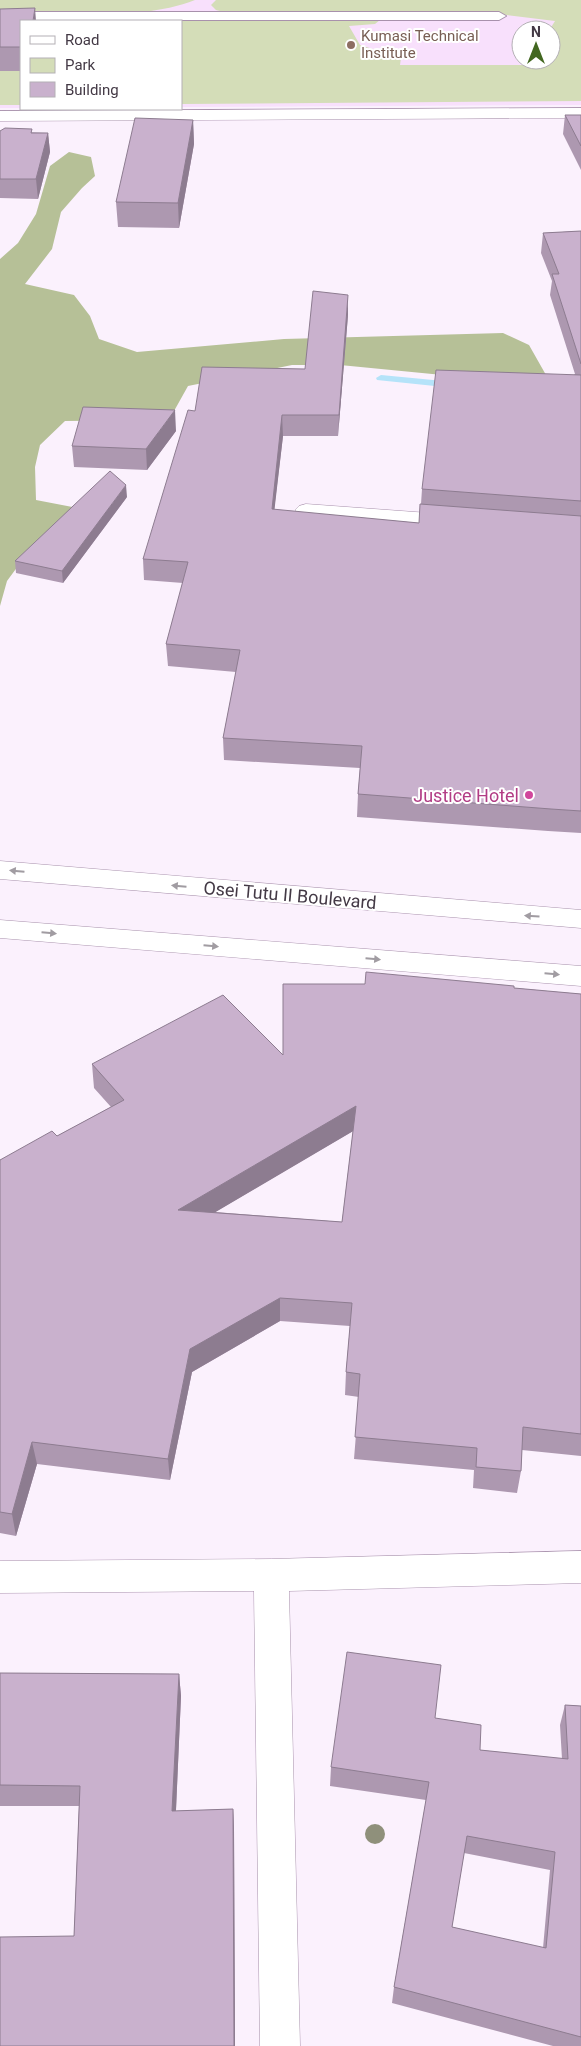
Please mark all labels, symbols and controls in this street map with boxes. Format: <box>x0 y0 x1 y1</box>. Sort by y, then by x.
legend <box>20 20 182 110</box>
north arrow <box>511 20 561 70</box>
text: N <box>531 24 541 40</box>
place label: Kumasi Technical Institute <box>361 27 479 62</box>
text: Road <box>65 31 99 49</box>
marker: Kumasi Technical Institute <box>345 39 357 51</box>
text: Park <box>65 56 96 74</box>
text: Building <box>65 81 119 99</box>
place label: Justice Hotel <box>413 785 519 806</box>
marker: Justice Hotel <box>523 789 535 801</box>
one-way arrow <box>9 867 25 875</box>
street label: Osei Tutu II Boulevard <box>203 877 377 913</box>
one-way arrow <box>170 881 186 889</box>
one-way arrow <box>524 911 540 919</box>
one-way arrow <box>41 929 57 937</box>
one-way arrow <box>203 942 219 950</box>
one-way arrow <box>365 955 381 963</box>
one-way arrow <box>544 970 560 978</box>

